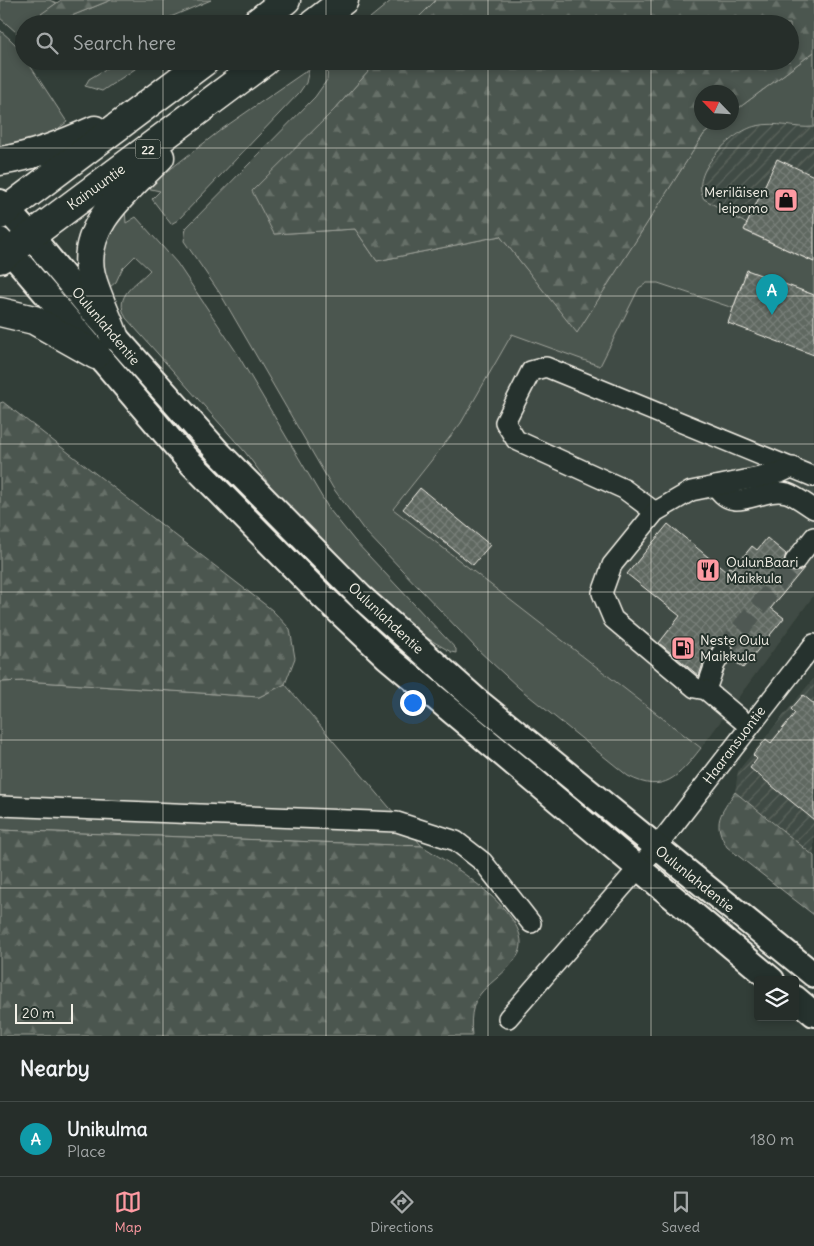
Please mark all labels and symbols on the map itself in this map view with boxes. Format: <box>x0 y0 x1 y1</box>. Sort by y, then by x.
north arrow <box>694 85 739 130</box>
road number: 22 <box>136 140 160 158</box>
street label: Kainuuntie <box>63 160 129 214</box>
place label: Meriläisen leipomo <box>704 183 768 217</box>
shop icon: Meriläisen leipomo <box>773 187 799 213</box>
pin: A <box>756 274 788 315</box>
street label: Oulunlahdentie <box>68 283 144 369</box>
place label: OulunBaari Maikkula <box>726 553 798 587</box>
restaurant icon: OulunBaari Maikkula <box>695 557 721 583</box>
street label: Oulunlahdentie <box>344 578 428 658</box>
place label: Neste Oulu Maikkula <box>700 631 769 665</box>
fuel station icon: Neste Oulu Maikkula <box>670 635 696 661</box>
your location <box>400 690 426 716</box>
street label: Haaransuontie <box>699 702 769 788</box>
street label: Oulunlahdentie <box>652 842 738 916</box>
scale bar <box>15 1001 72 1024</box>

